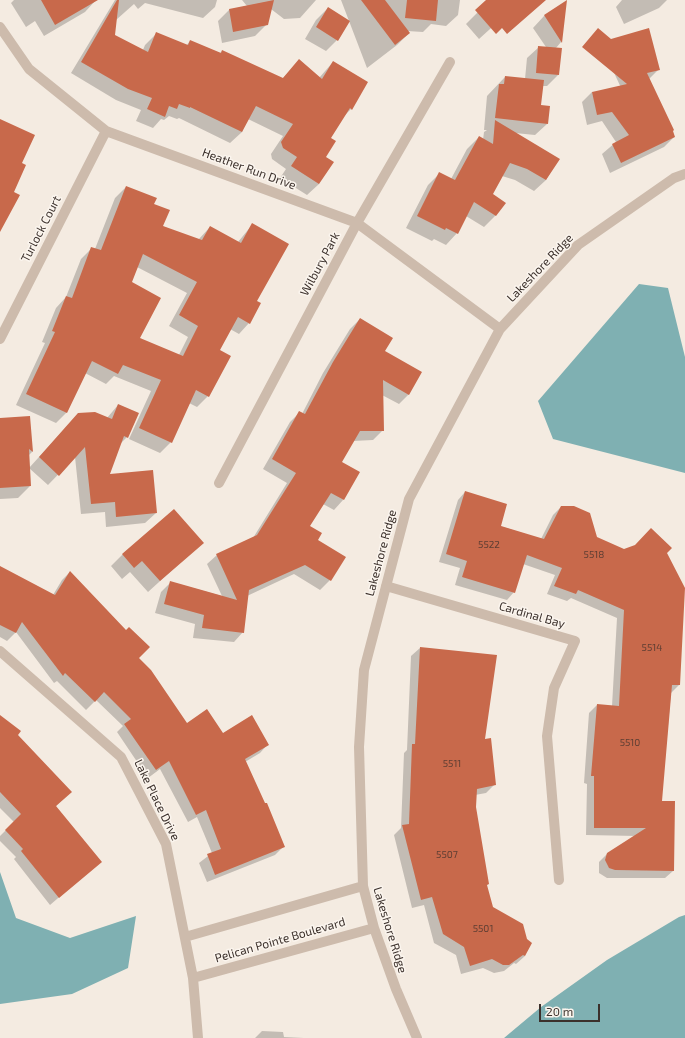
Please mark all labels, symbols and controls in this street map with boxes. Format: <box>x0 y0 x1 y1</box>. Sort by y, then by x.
street label: Heather Run Drive <box>200 145 298 193</box>
street label: Turlock Court <box>18 193 64 265</box>
street label: Wilbury Park <box>297 230 343 298</box>
street label: Lakeshore Ridge <box>504 231 576 305</box>
street label: Lakeshore Ridge <box>363 508 399 598</box>
house number: 5522 <box>478 539 500 551</box>
house number: 5518 <box>584 549 604 561</box>
street label: Cardinal Bay <box>497 599 567 631</box>
house number: 5514 <box>642 642 662 654</box>
house number: 5510 <box>620 737 640 749</box>
street label: Lake Place Drive <box>131 757 183 843</box>
house number: 5511 <box>443 758 461 770</box>
house number: 5507 <box>436 849 458 861</box>
street label: Lakeshore Ridge <box>370 885 410 975</box>
street label: Pelican Pointe Boulevard <box>213 914 347 966</box>
house number: 5501 <box>473 923 493 935</box>
scale bar <box>541 996 602 1022</box>
text: 20 m <box>546 1004 573 1018</box>

